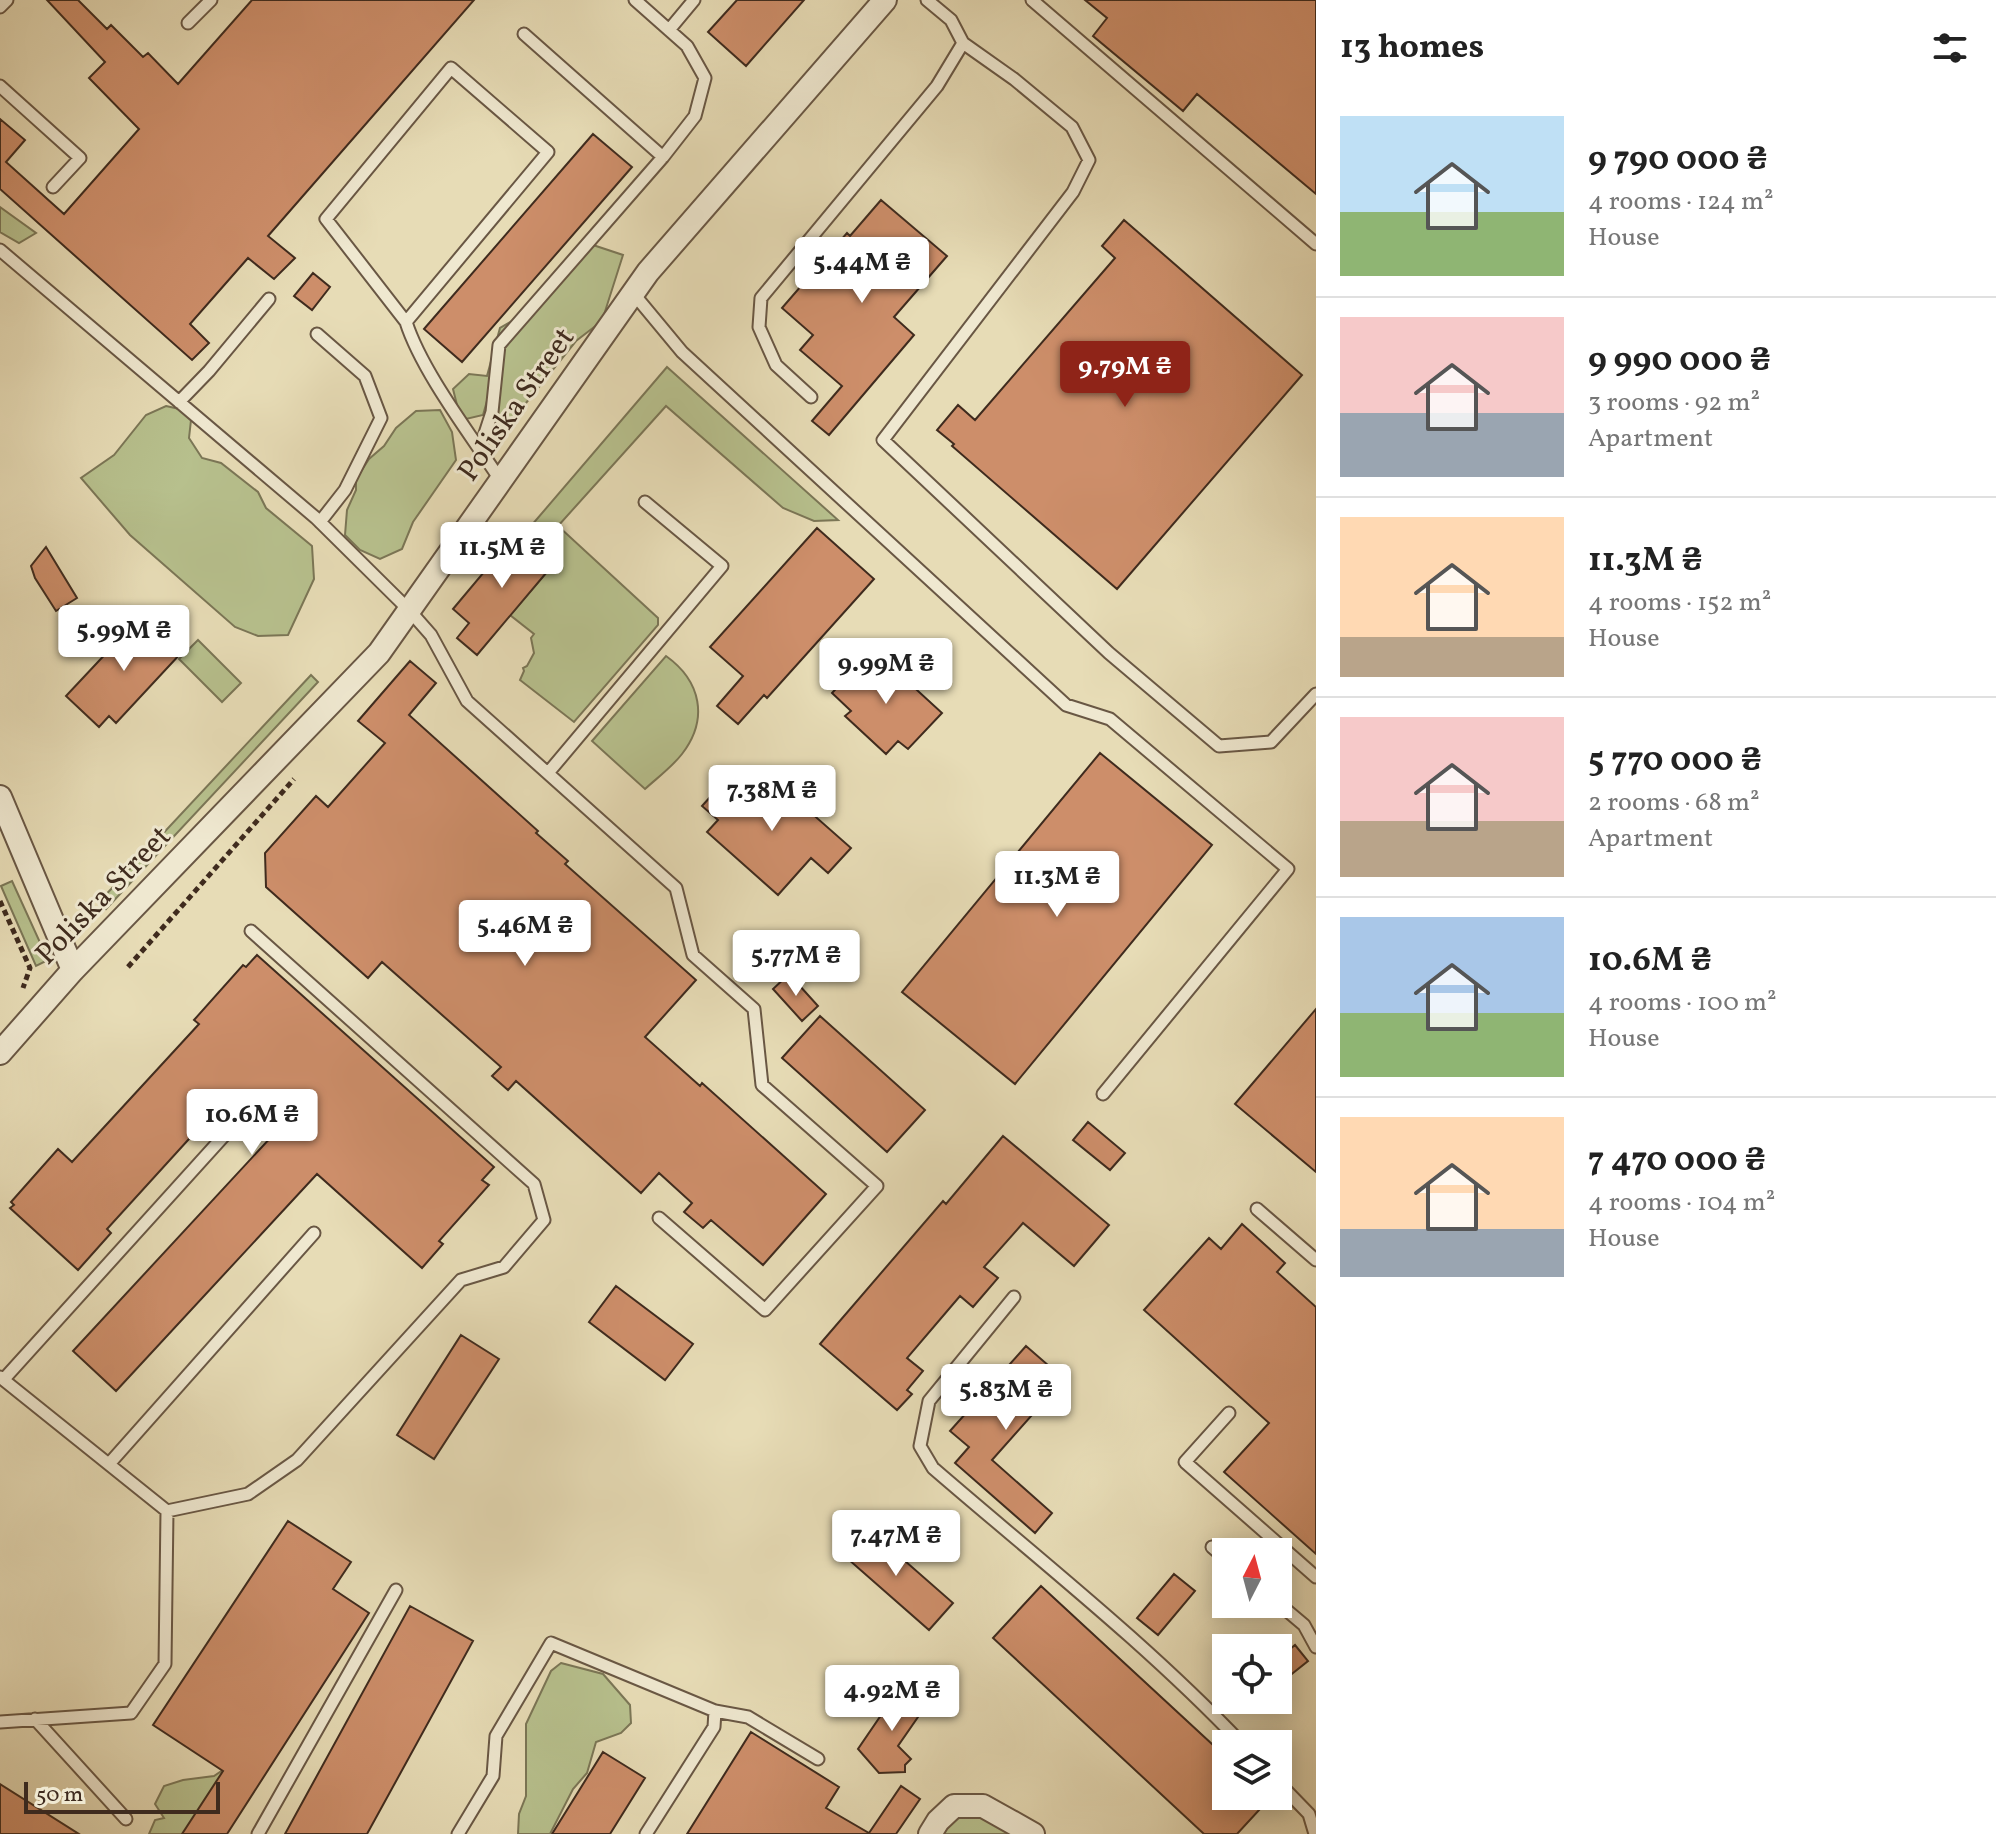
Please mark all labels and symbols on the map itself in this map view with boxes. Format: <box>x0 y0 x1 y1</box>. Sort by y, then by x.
pin: 5.44M ₴ <box>788 237 936 305</box>
street label: Poliska Street <box>448 320 586 490</box>
pin: 9.79M ₴ <box>1051 341 1199 409</box>
pin: 11.5M ₴ <box>428 522 576 590</box>
pin: 5.99M ₴ <box>50 605 198 673</box>
pin: 9.99M ₴ <box>812 638 960 706</box>
pin: 7.38M ₴ <box>698 765 846 833</box>
street label: Poliska Street <box>27 817 181 975</box>
pin: 11.3M ₴ <box>983 851 1131 919</box>
pin: 5.46M ₴ <box>451 900 599 968</box>
pin: 5.77M ₴ <box>722 930 870 998</box>
pin: 10.6M ₴ <box>178 1089 326 1157</box>
pin: 5.83M ₴ <box>932 1364 1080 1432</box>
pin: 7.47M ₴ <box>822 1510 970 1578</box>
north arrow <box>1212 1538 1292 1618</box>
pin: 4.92M ₴ <box>818 1665 966 1733</box>
scale bar <box>24 1778 220 1814</box>

